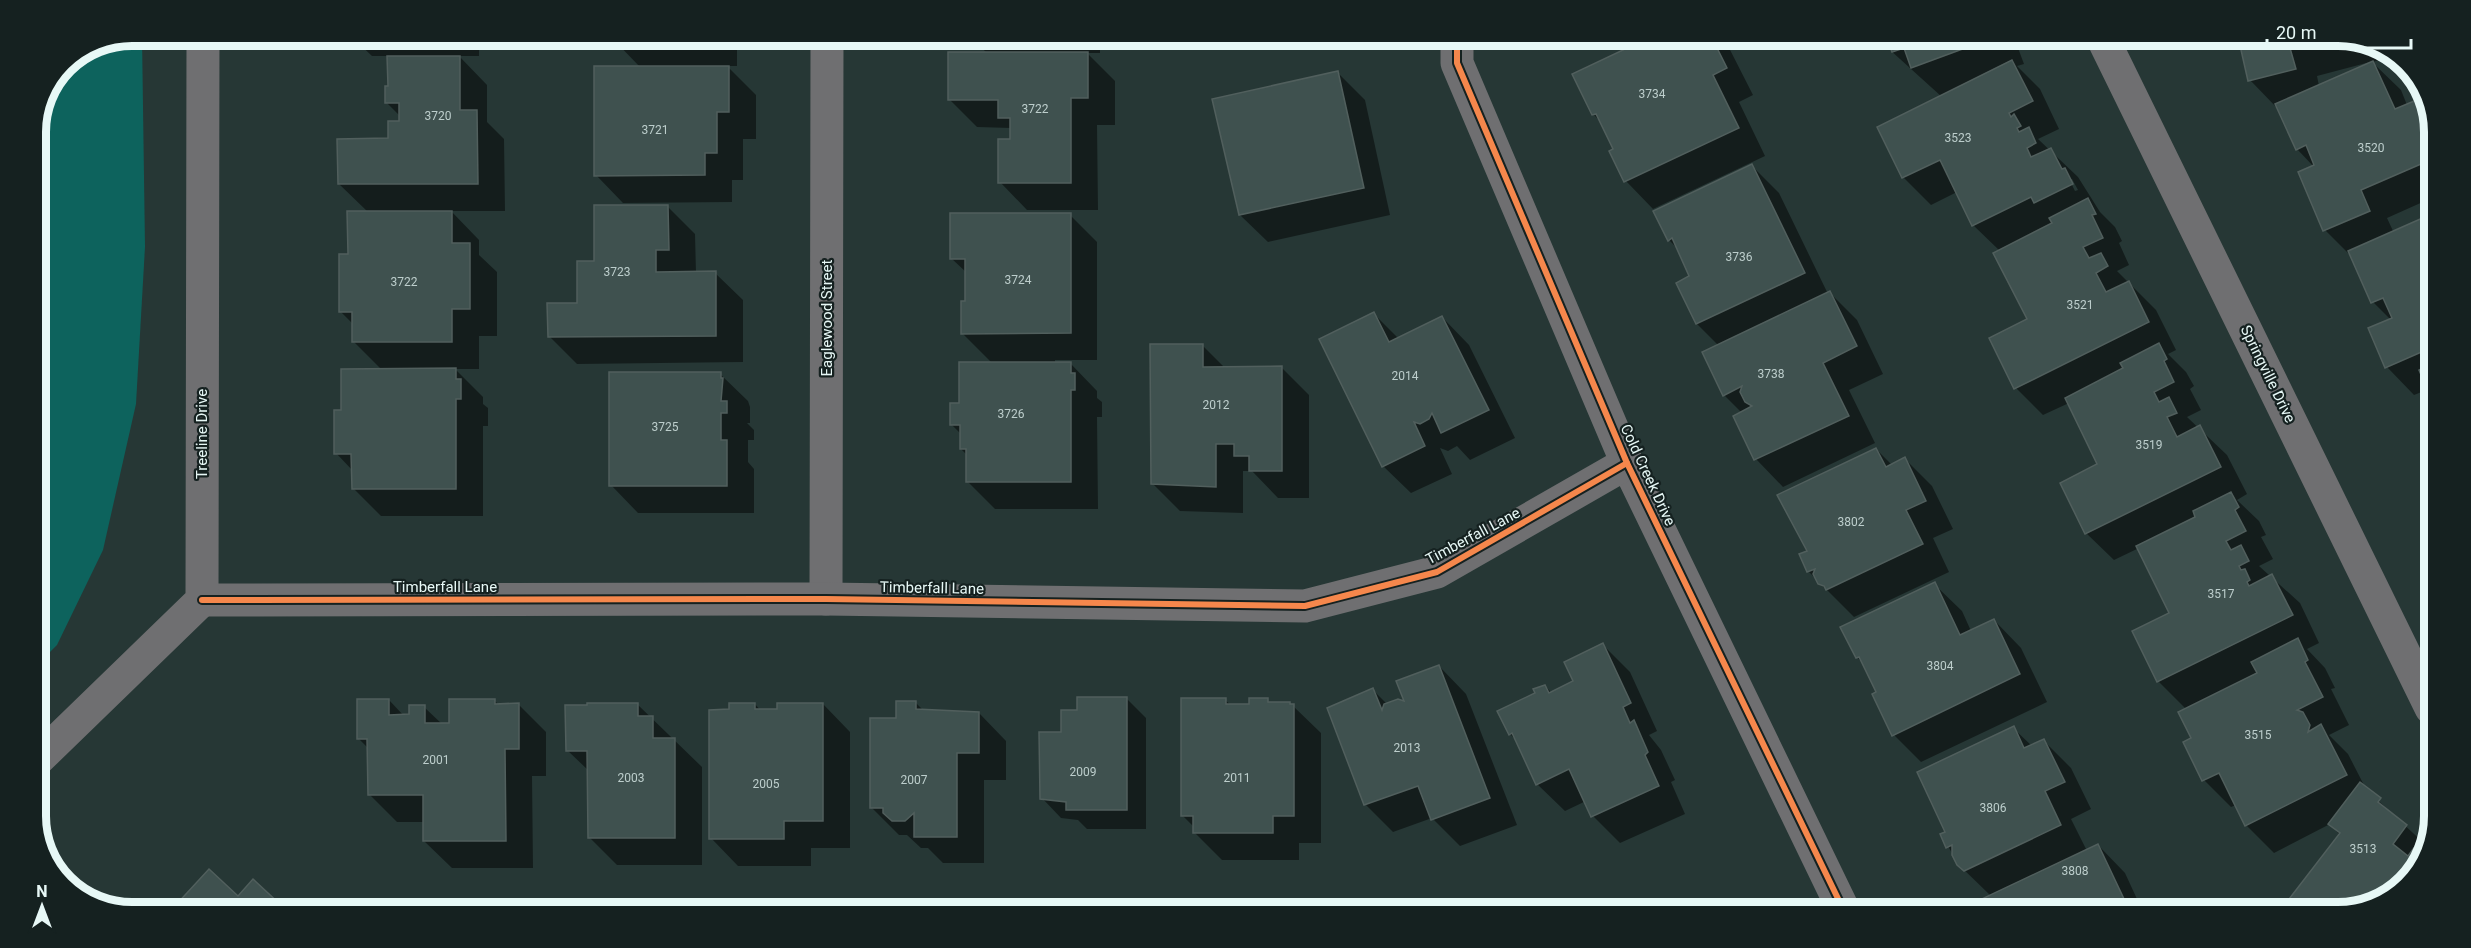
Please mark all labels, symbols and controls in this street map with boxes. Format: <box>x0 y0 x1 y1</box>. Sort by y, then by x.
scale bar <box>2267 12 2411 50</box>
text: 20 m <box>2276 22 2316 43</box>
house number: 3734 <box>1639 87 1666 101</box>
house number: 3722 <box>1022 102 1049 116</box>
house number: 3720 <box>425 109 452 123</box>
house number: 3721 <box>642 123 668 137</box>
house number: 3523 <box>1945 131 1971 145</box>
house number: 3520 <box>2358 141 2385 155</box>
house number: 3736 <box>1726 250 1753 264</box>
street label: Eaglewood Street <box>818 259 836 376</box>
house number: 3723 <box>604 265 630 279</box>
house number: 3724 <box>1005 273 1032 287</box>
house number: 3722 <box>391 275 418 289</box>
house number: 3521 <box>2067 298 2093 312</box>
street label: Springville Drive <box>2237 322 2299 426</box>
house number: 3738 <box>1758 367 1785 381</box>
house number: 2014 <box>1392 369 1419 383</box>
street label: Treeline Drive <box>193 389 211 479</box>
house number: 2012 <box>1203 398 1230 412</box>
house number: 3726 <box>998 407 1025 421</box>
house number: 3725 <box>652 420 679 434</box>
street label: Cold Creek Drive <box>1617 421 1679 529</box>
house number: 3519 <box>2136 438 2162 452</box>
street label: Timberfall Lane <box>1423 504 1523 568</box>
house number: 3802 <box>1838 515 1865 529</box>
street label: Timberfall Lane <box>393 578 497 596</box>
street label: Timberfall Lane <box>880 578 984 598</box>
house number: 3517 <box>2208 587 2235 601</box>
house number: 3804 <box>1927 659 1954 673</box>
house number: 3515 <box>2245 728 2272 742</box>
house number: 2013 <box>1394 741 1420 755</box>
house number: 2001 <box>423 753 449 767</box>
house number: 2009 <box>1070 765 1096 779</box>
house number: 2003 <box>618 771 644 785</box>
house number: 2011 <box>1224 771 1250 785</box>
house number: 2007 <box>901 773 928 787</box>
house number: 2005 <box>753 777 780 791</box>
house number: 3806 <box>1980 801 2007 815</box>
house number: 3513 <box>2350 842 2376 856</box>
house number: 3808 <box>2062 864 2089 878</box>
north arrow <box>12 876 72 936</box>
text: N <box>36 882 48 901</box>

